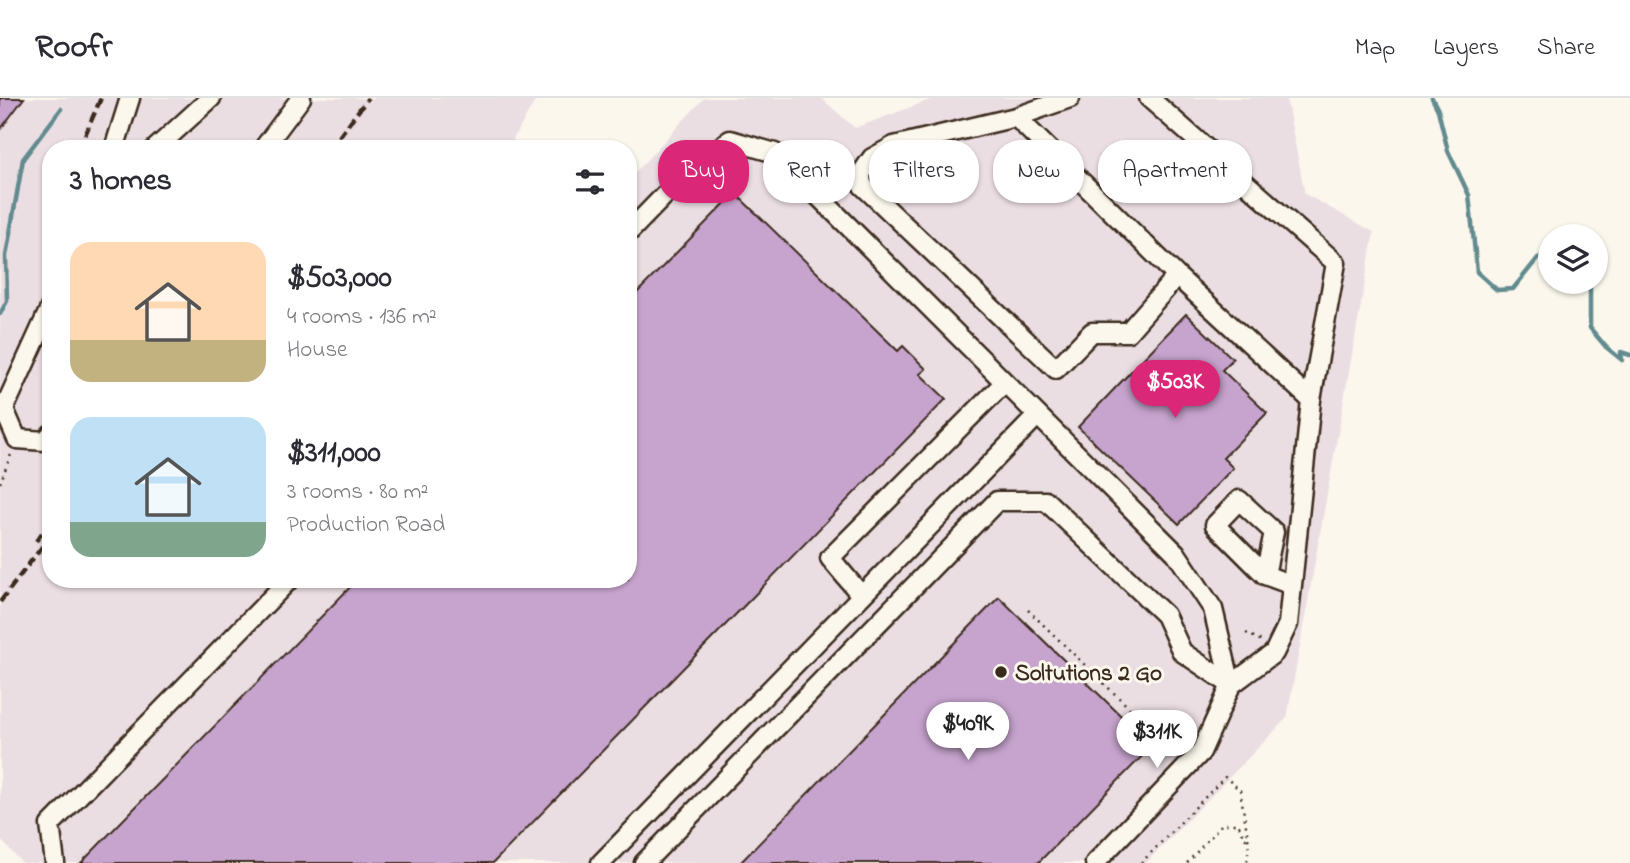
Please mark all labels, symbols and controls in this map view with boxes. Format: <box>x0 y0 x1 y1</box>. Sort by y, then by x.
text: Roofr <box>35 24 112 72</box>
text: Map <box>1355 31 1395 66</box>
text: Layers <box>1433 31 1499 66</box>
text: Share <box>1537 31 1595 66</box>
chip: Buy <box>658 140 749 203</box>
chip: Rent <box>763 140 855 203</box>
chip: Filters <box>869 140 979 203</box>
chip: New <box>993 140 1084 203</box>
chip: Apartment <box>1098 140 1252 203</box>
text: 3 homes <box>70 160 172 204</box>
icon: filters <box>571 163 609 201</box>
map controls <box>1538 224 1608 294</box>
button: layers <box>1538 224 1608 294</box>
text: $503,000 <box>287 257 392 301</box>
icon: home <box>126 270 210 354</box>
text: 4 rooms · 136 m² <box>287 301 437 334</box>
text: House <box>287 334 347 367</box>
pin: $503K <box>1126 360 1224 420</box>
text: $503K <box>1146 366 1204 399</box>
text: $311,000 <box>287 432 381 476</box>
icon: home <box>126 445 210 529</box>
text: 3 rooms · 80 m² <box>287 476 428 509</box>
text: Production Road <box>287 509 445 542</box>
place label: Soltutions 2 Go <box>1015 658 1162 691</box>
marker: Soltutions 2 Go <box>993 664 1009 680</box>
pin: $409K <box>919 702 1017 762</box>
text: $409K <box>942 708 994 741</box>
pin: $311K <box>1108 710 1206 770</box>
text: $311K <box>1132 716 1182 749</box>

